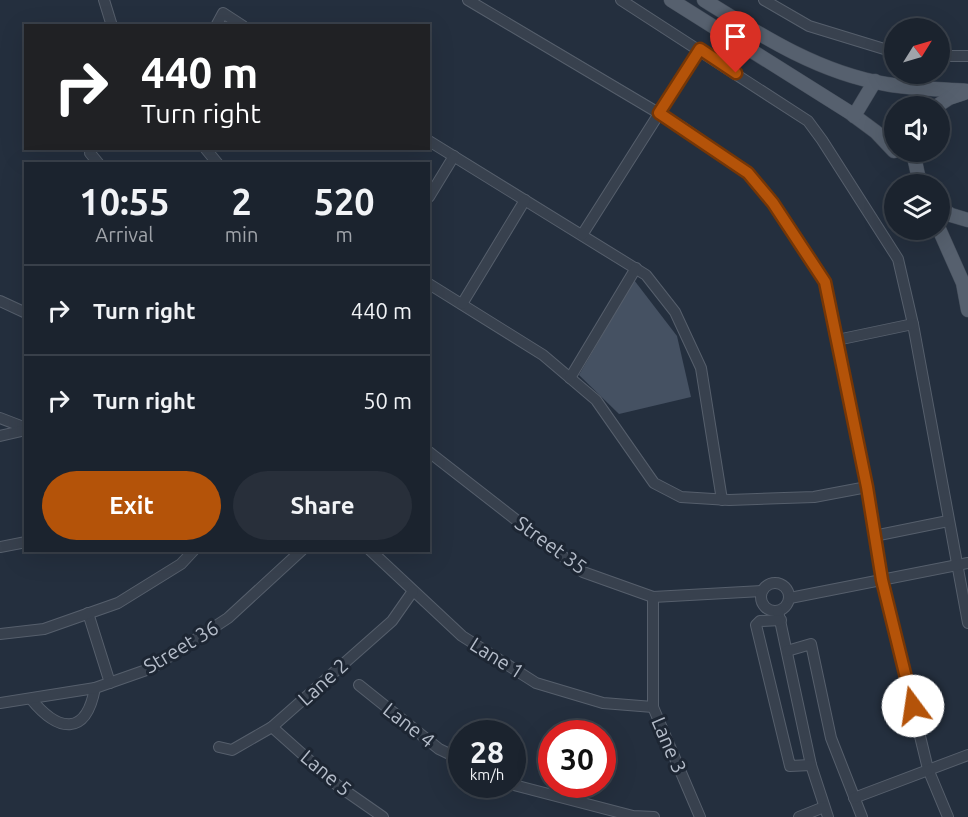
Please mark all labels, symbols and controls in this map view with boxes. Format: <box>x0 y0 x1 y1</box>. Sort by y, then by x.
pin <box>710 11 761 73</box>
north arrow <box>884 18 950 84</box>
map controls <box>884 18 950 240</box>
icon: arrive <box>719 20 752 53</box>
icon: right <box>42 48 120 126</box>
text: 440 m <box>141 49 258 96</box>
button: sound <box>884 96 950 162</box>
text: Turn right <box>141 98 261 128</box>
button: layers <box>884 174 950 240</box>
text: 10:55 <box>79 181 169 222</box>
text: 2 <box>231 181 252 222</box>
text: 520 <box>314 181 375 222</box>
text: Arrival <box>95 223 154 246</box>
text: min <box>225 223 258 246</box>
text: m <box>336 223 353 246</box>
icon: right <box>42 294 75 327</box>
text: Turn right <box>93 298 195 323</box>
text: 440 m <box>351 298 412 323</box>
icon: right <box>42 384 75 417</box>
text: Turn right <box>93 388 195 413</box>
text: 50 m <box>363 388 412 413</box>
button: Exit <box>42 471 221 540</box>
button: Share <box>233 471 412 540</box>
street label: Street 35 <box>511 511 592 578</box>
street label: Street 36 <box>139 615 222 678</box>
street label: Lane 1 <box>466 632 528 683</box>
street label: Lane 2 <box>293 653 352 710</box>
position arrow <box>881 674 945 738</box>
street label: Lane 4 <box>379 697 440 752</box>
street label: Lane 3 <box>647 713 692 776</box>
speed limit sign: 30 <box>538 720 616 798</box>
text: 28 <box>470 735 504 769</box>
street label: Lane 5 <box>296 745 356 800</box>
text: km/h <box>470 766 504 783</box>

